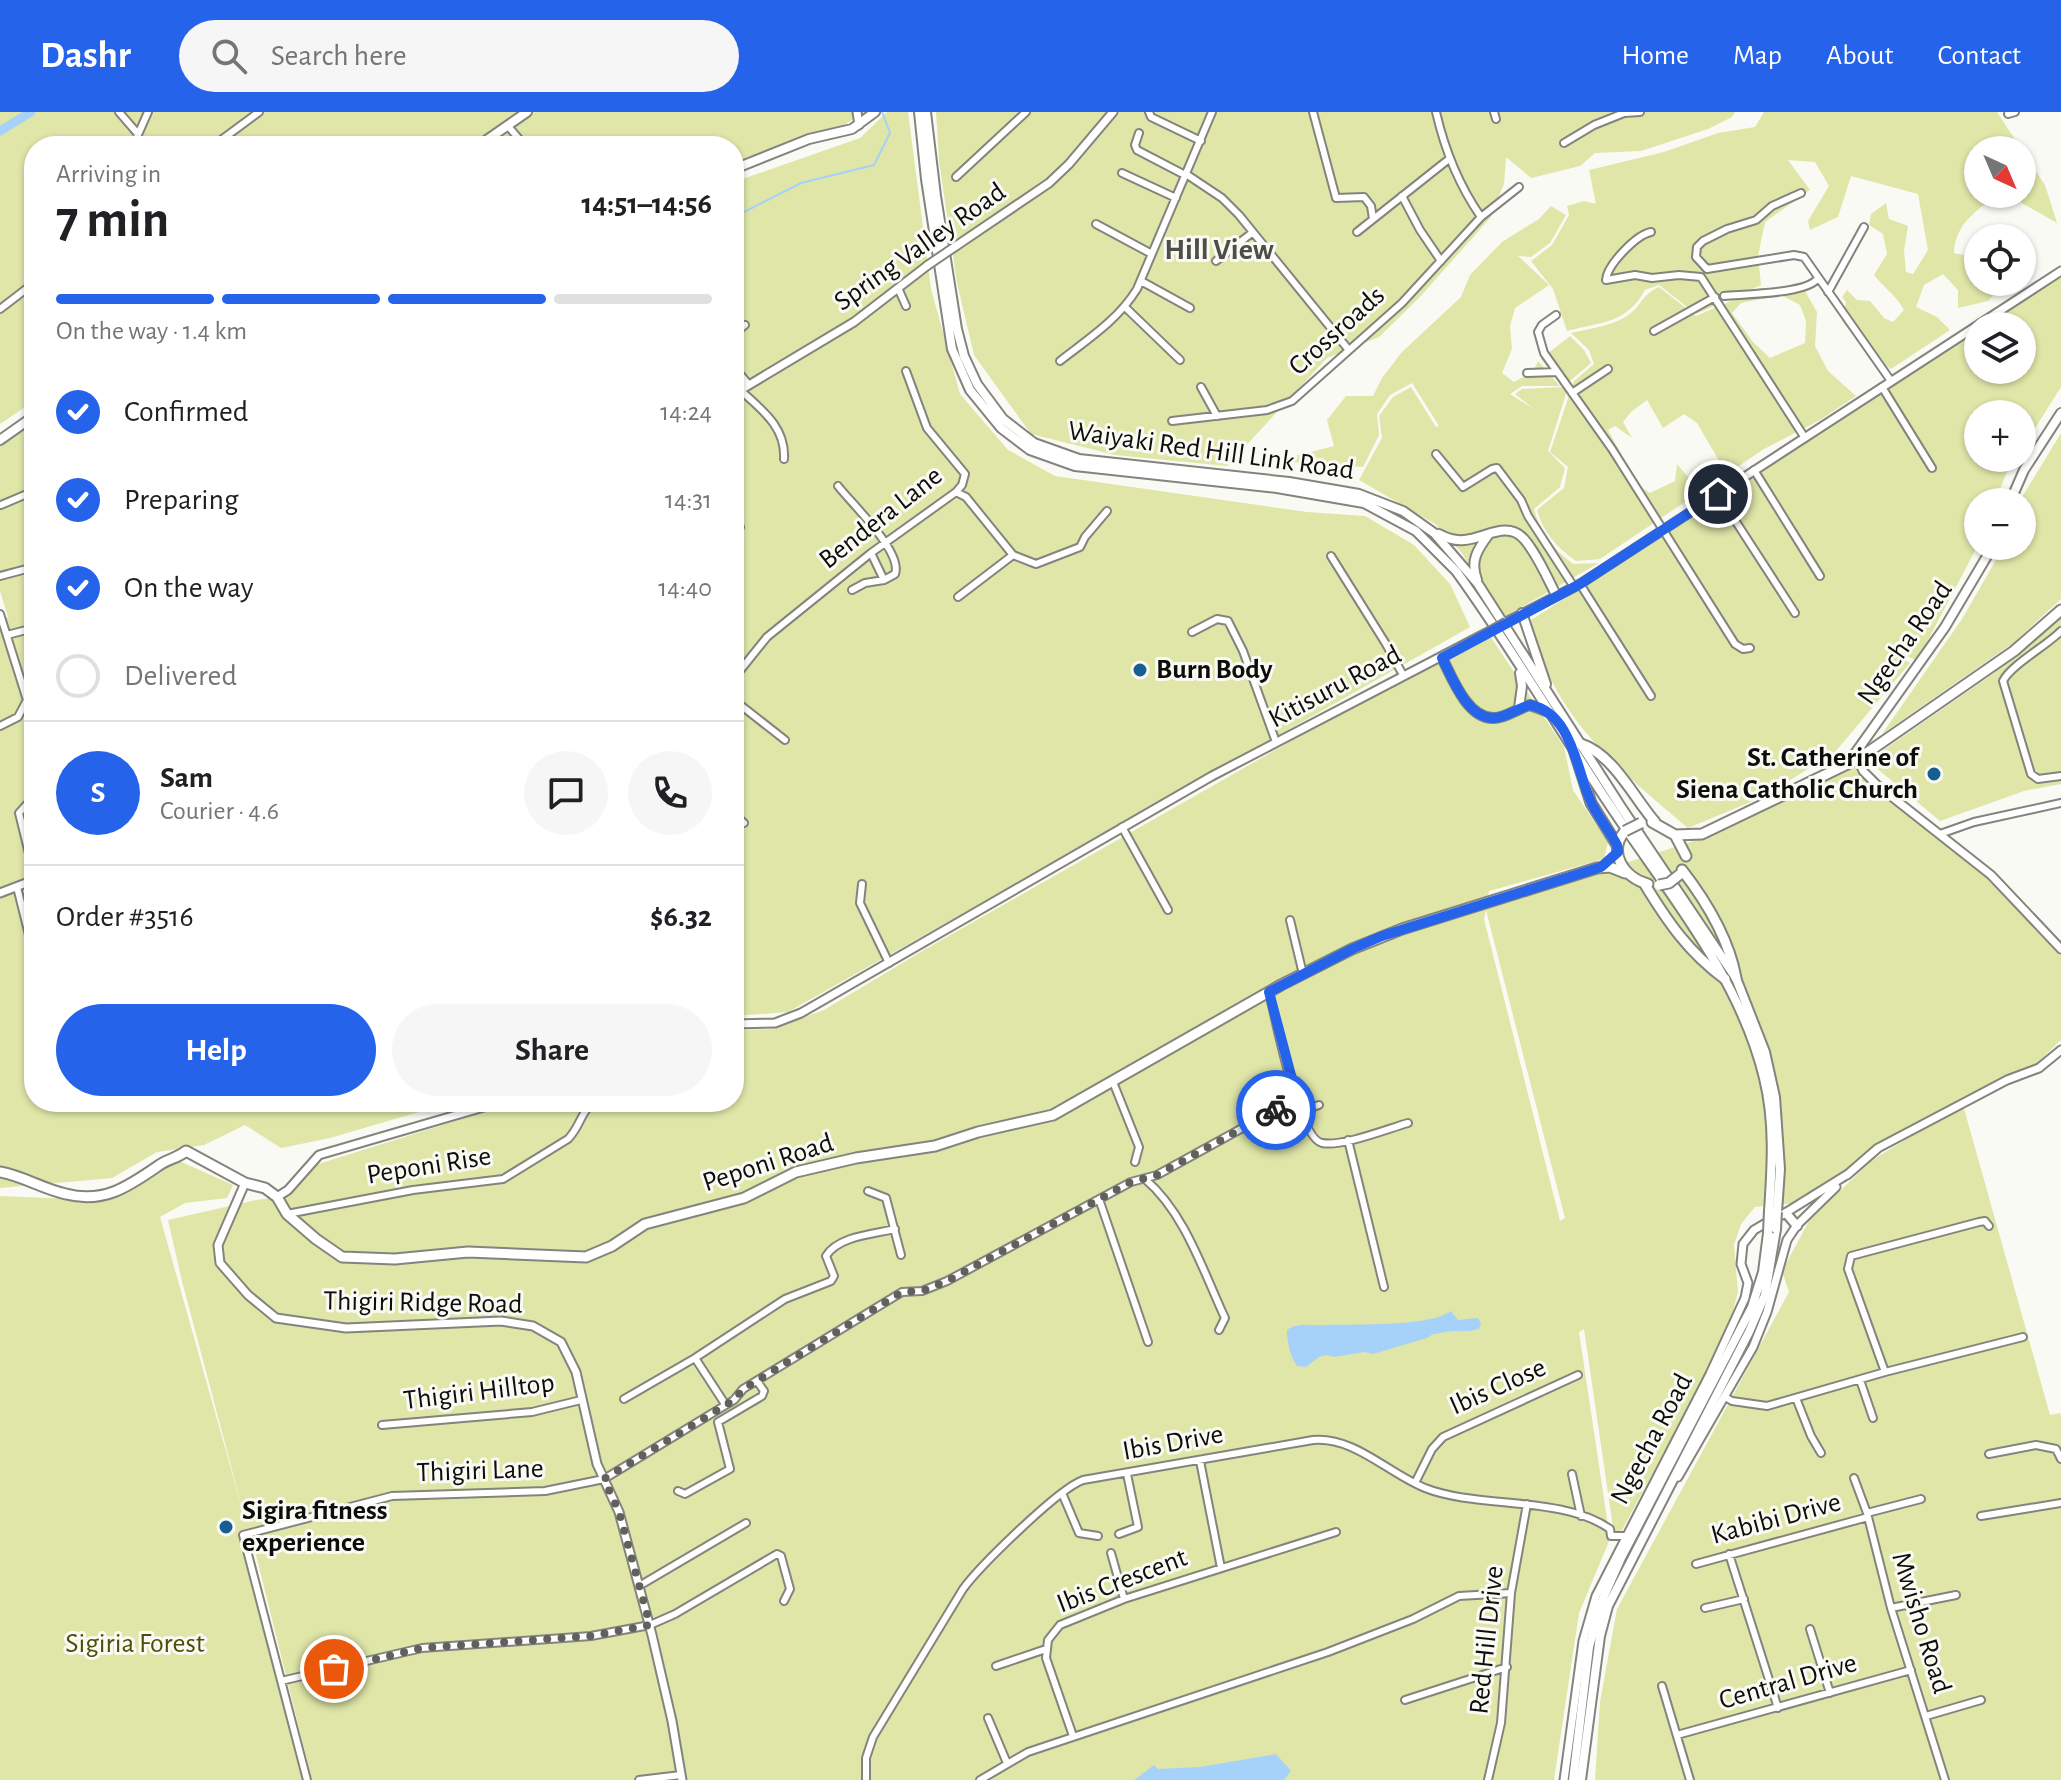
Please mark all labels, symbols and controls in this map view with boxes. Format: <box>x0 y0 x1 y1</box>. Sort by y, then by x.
search box <box>179 20 739 92</box>
icon: search <box>207 34 251 78</box>
text: Dashr <box>40 37 131 75</box>
text: Search here <box>271 41 407 71</box>
text: Home <box>1622 42 1689 70</box>
text: Map <box>1733 42 1782 70</box>
text: About <box>1826 42 1894 70</box>
text: Contact <box>1938 42 2021 70</box>
north arrow <box>1964 136 2036 208</box>
map controls <box>1964 136 2036 560</box>
text: Arriving in <box>56 161 161 187</box>
street label: Spring Valley Road <box>829 178 1011 316</box>
text: 14:51–14:56 <box>581 189 712 219</box>
text: 7 min <box>56 194 169 246</box>
button: locate <box>1964 224 2036 296</box>
district label: Hill View <box>1164 235 1274 265</box>
street label: Crossroads <box>1284 281 1390 381</box>
button: layers <box>1964 312 2036 384</box>
text: On the way · 1.4 km <box>56 318 247 344</box>
icon: check <box>56 390 100 434</box>
text: Confirmed <box>124 397 248 427</box>
text: 14:24 <box>660 399 712 425</box>
button: + <box>1964 400 2036 472</box>
street label: Waiyaki Red Hill Link Road <box>1066 417 1356 485</box>
pin <box>1684 460 1752 528</box>
street label: Bendera Lane <box>814 462 948 574</box>
icon: home <box>1696 472 1740 516</box>
icon: check <box>56 478 100 522</box>
text: Preparing <box>124 485 239 515</box>
text: 14:31 <box>665 487 712 513</box>
button: − <box>1964 488 2036 560</box>
icon: check <box>56 566 100 610</box>
text: On the way <box>124 573 253 603</box>
text: 14:40 <box>658 575 712 601</box>
street label: Ngecha Road <box>1852 576 1958 710</box>
street label: Kitisuru Road <box>1264 640 1406 734</box>
place label: Burn Body <box>1156 656 1273 684</box>
text: Delivered <box>124 661 237 691</box>
marker: Burn Body <box>1131 661 1149 679</box>
place label: St. Catherine of Siena Catholic Church <box>1676 744 1920 804</box>
button: chat <box>524 751 608 835</box>
button: phone <box>628 751 712 835</box>
text: Sam <box>160 763 213 793</box>
marker: St. Catherine of Siena Catholic Church <box>1925 765 1943 783</box>
text: S <box>91 778 105 808</box>
text: Courier · 4.6 <box>160 798 279 824</box>
text: Order #3516 <box>56 902 194 932</box>
text: $6.32 <box>650 902 712 932</box>
button: Help <box>56 1004 376 1096</box>
button: Share <box>392 1004 712 1096</box>
courier <box>1236 1070 1316 1150</box>
icon: bike <box>1254 1088 1298 1132</box>
street label: Peponi Road <box>699 1129 837 1197</box>
street label: Peponi Rise <box>365 1142 493 1190</box>
street label: Thigiri Ridge Road <box>323 1287 523 1319</box>
street label: Ibis Close <box>1446 1353 1550 1421</box>
street label: Thigiri Hilltop <box>402 1369 556 1415</box>
street label: Ngecha Road <box>1606 1369 1698 1509</box>
street label: Ibis Drive <box>1120 1420 1226 1466</box>
street label: Thigiri Lane <box>416 1455 544 1487</box>
street label: Kabibi Drive <box>1708 1488 1844 1550</box>
place label: Sigira fitness experience <box>242 1497 388 1557</box>
marker: Sigira fitness experience <box>217 1518 235 1536</box>
street label: Ibis Crescent <box>1053 1543 1191 1619</box>
street label: Mwisho Road <box>1886 1549 1956 1697</box>
street label: Red Hill Drive <box>1465 1564 1509 1716</box>
park label: Sigiria Forest <box>65 1630 205 1658</box>
pin <box>300 1635 368 1703</box>
icon: bag <box>312 1647 356 1691</box>
street label: Central Drive <box>1716 1649 1860 1715</box>

